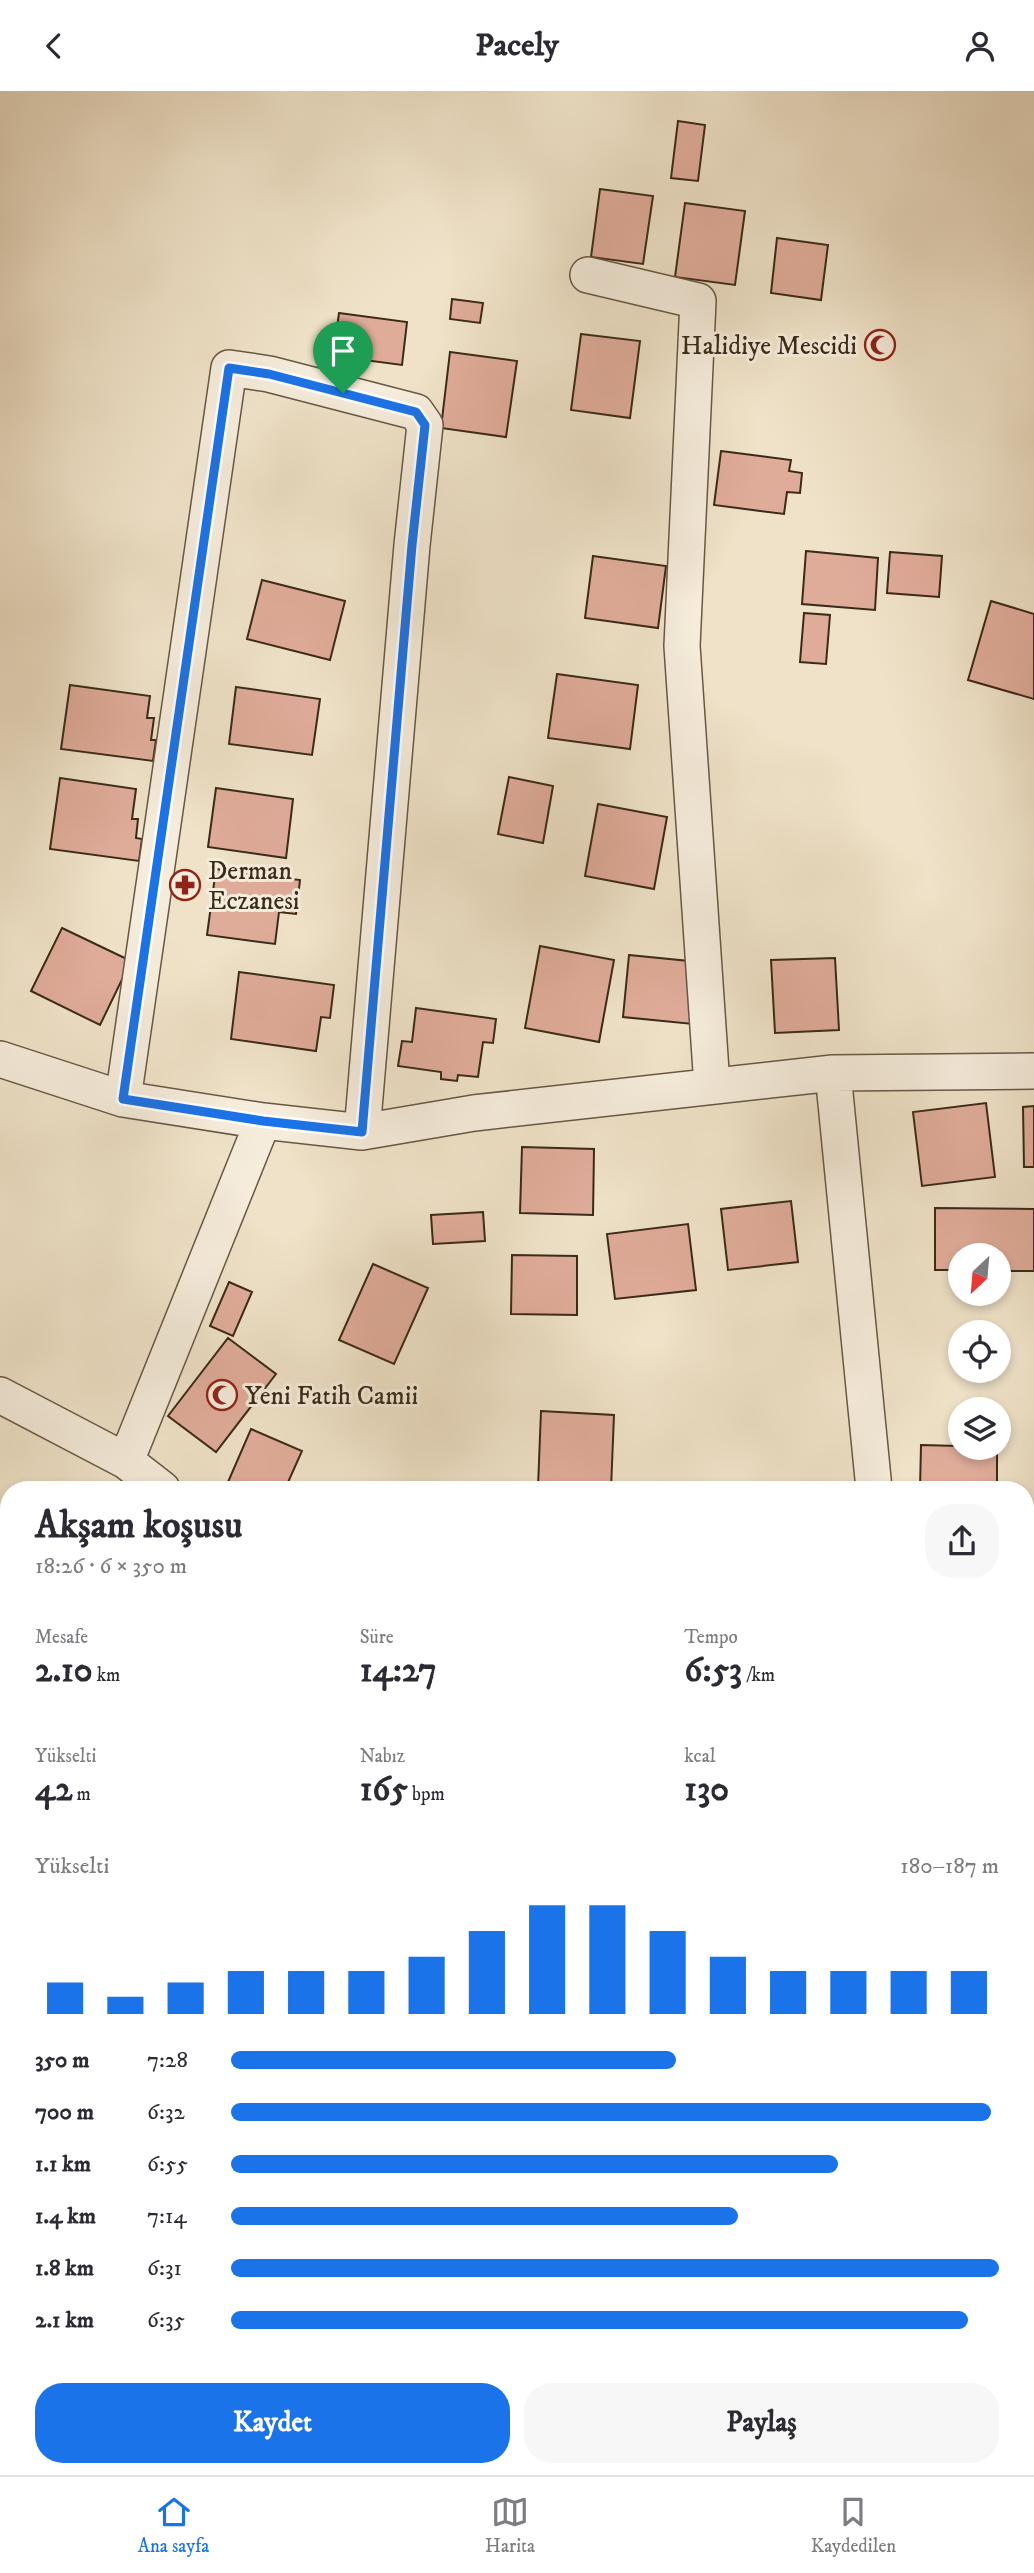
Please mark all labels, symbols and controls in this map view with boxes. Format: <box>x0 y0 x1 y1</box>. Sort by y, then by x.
text: Pacely <box>475 26 559 66</box>
icon: back <box>35 27 73 65</box>
icon: person <box>961 27 999 65</box>
pin <box>313 321 373 393</box>
mosque icon: Halidiye Mescidi <box>863 328 897 362</box>
place label: Halidiye Mescidi <box>681 330 857 363</box>
icon: arrive <box>324 332 362 370</box>
place label: Derman Eczanesi <box>208 855 300 918</box>
pharmacy icon: Derman Eczanesi <box>168 868 202 902</box>
north arrow <box>948 1243 1012 1305</box>
map controls <box>948 1243 1011 1460</box>
button: locate <box>948 1320 1011 1383</box>
mosque icon: Yeni Fatih Camii <box>205 1378 239 1412</box>
place label: Yeni Fatih Camii <box>245 1380 418 1413</box>
button: layers <box>948 1397 1011 1460</box>
text: Akşam koşusu <box>35 1502 243 1550</box>
button: share <box>925 1504 999 1578</box>
text: 18:26 · 6 × 350 m <box>35 1552 187 1581</box>
text: Mesafe <box>35 1626 88 1649</box>
text: Süre <box>360 1626 394 1649</box>
text: Tempo <box>684 1626 738 1649</box>
text: 2.10 <box>35 1649 93 1693</box>
text: 14:27 <box>360 1649 437 1693</box>
text: 6:53 <box>684 1649 742 1693</box>
text: km <box>93 1664 120 1687</box>
text: /km <box>742 1664 775 1687</box>
text: Yükselti <box>35 1745 96 1768</box>
text: Nabız <box>360 1745 405 1768</box>
text: kcal <box>684 1745 716 1768</box>
text: 42 <box>35 1768 72 1812</box>
text: 165 <box>360 1768 408 1812</box>
text: 130 <box>684 1768 729 1812</box>
text: m <box>72 1783 91 1806</box>
text: bpm <box>408 1783 445 1806</box>
text: Yükselti <box>35 1852 109 1881</box>
text: 180–187 m <box>900 1852 999 1881</box>
text: 350 m <box>35 2046 90 2075</box>
text: 7:28 <box>147 2046 188 2075</box>
text: 700 m <box>35 2098 94 2127</box>
text: 6:32 <box>147 2098 185 2127</box>
text: 1.1 km <box>35 2150 91 2179</box>
text: 6:55 <box>147 2150 188 2179</box>
text: 1.4 km <box>35 2202 96 2231</box>
text: 7:14 <box>147 2202 187 2231</box>
text: 1.8 km <box>35 2254 94 2283</box>
text: 6:31 <box>147 2254 182 2283</box>
text: 2.1 km <box>35 2306 94 2335</box>
text: 6:35 <box>147 2306 185 2335</box>
button: Kaydet <box>35 2383 510 2463</box>
button: Paylaş <box>524 2383 999 2463</box>
tab: Ana sayfa <box>138 2493 209 2558</box>
tab: Harita <box>485 2493 535 2558</box>
tab: Kaydedilen <box>811 2493 896 2558</box>

